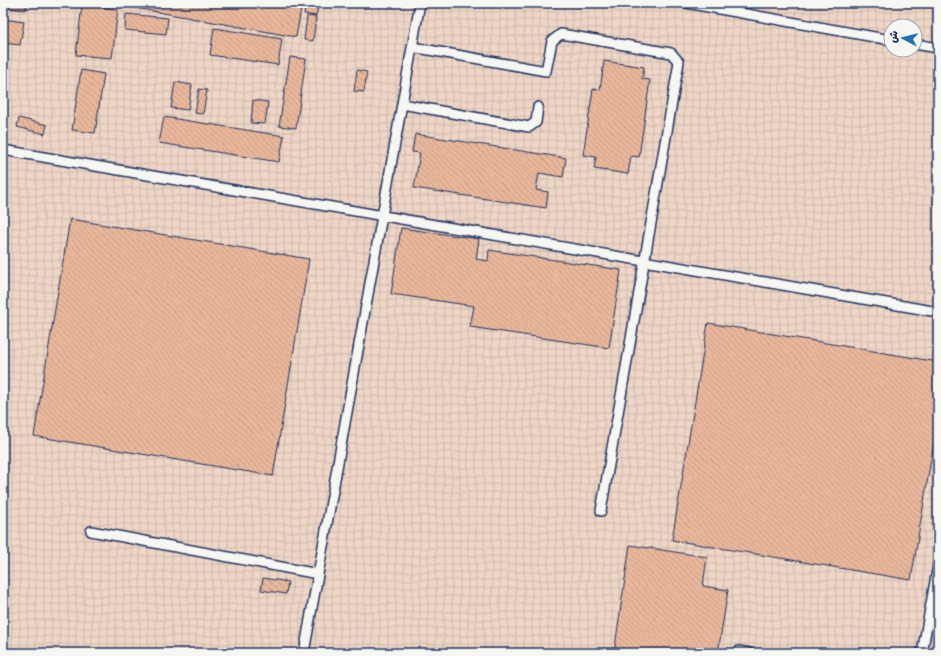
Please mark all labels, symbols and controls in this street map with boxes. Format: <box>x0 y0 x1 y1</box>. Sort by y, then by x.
north arrow <box>883 18 923 58</box>
text: ش <box>885 30 901 44</box>

